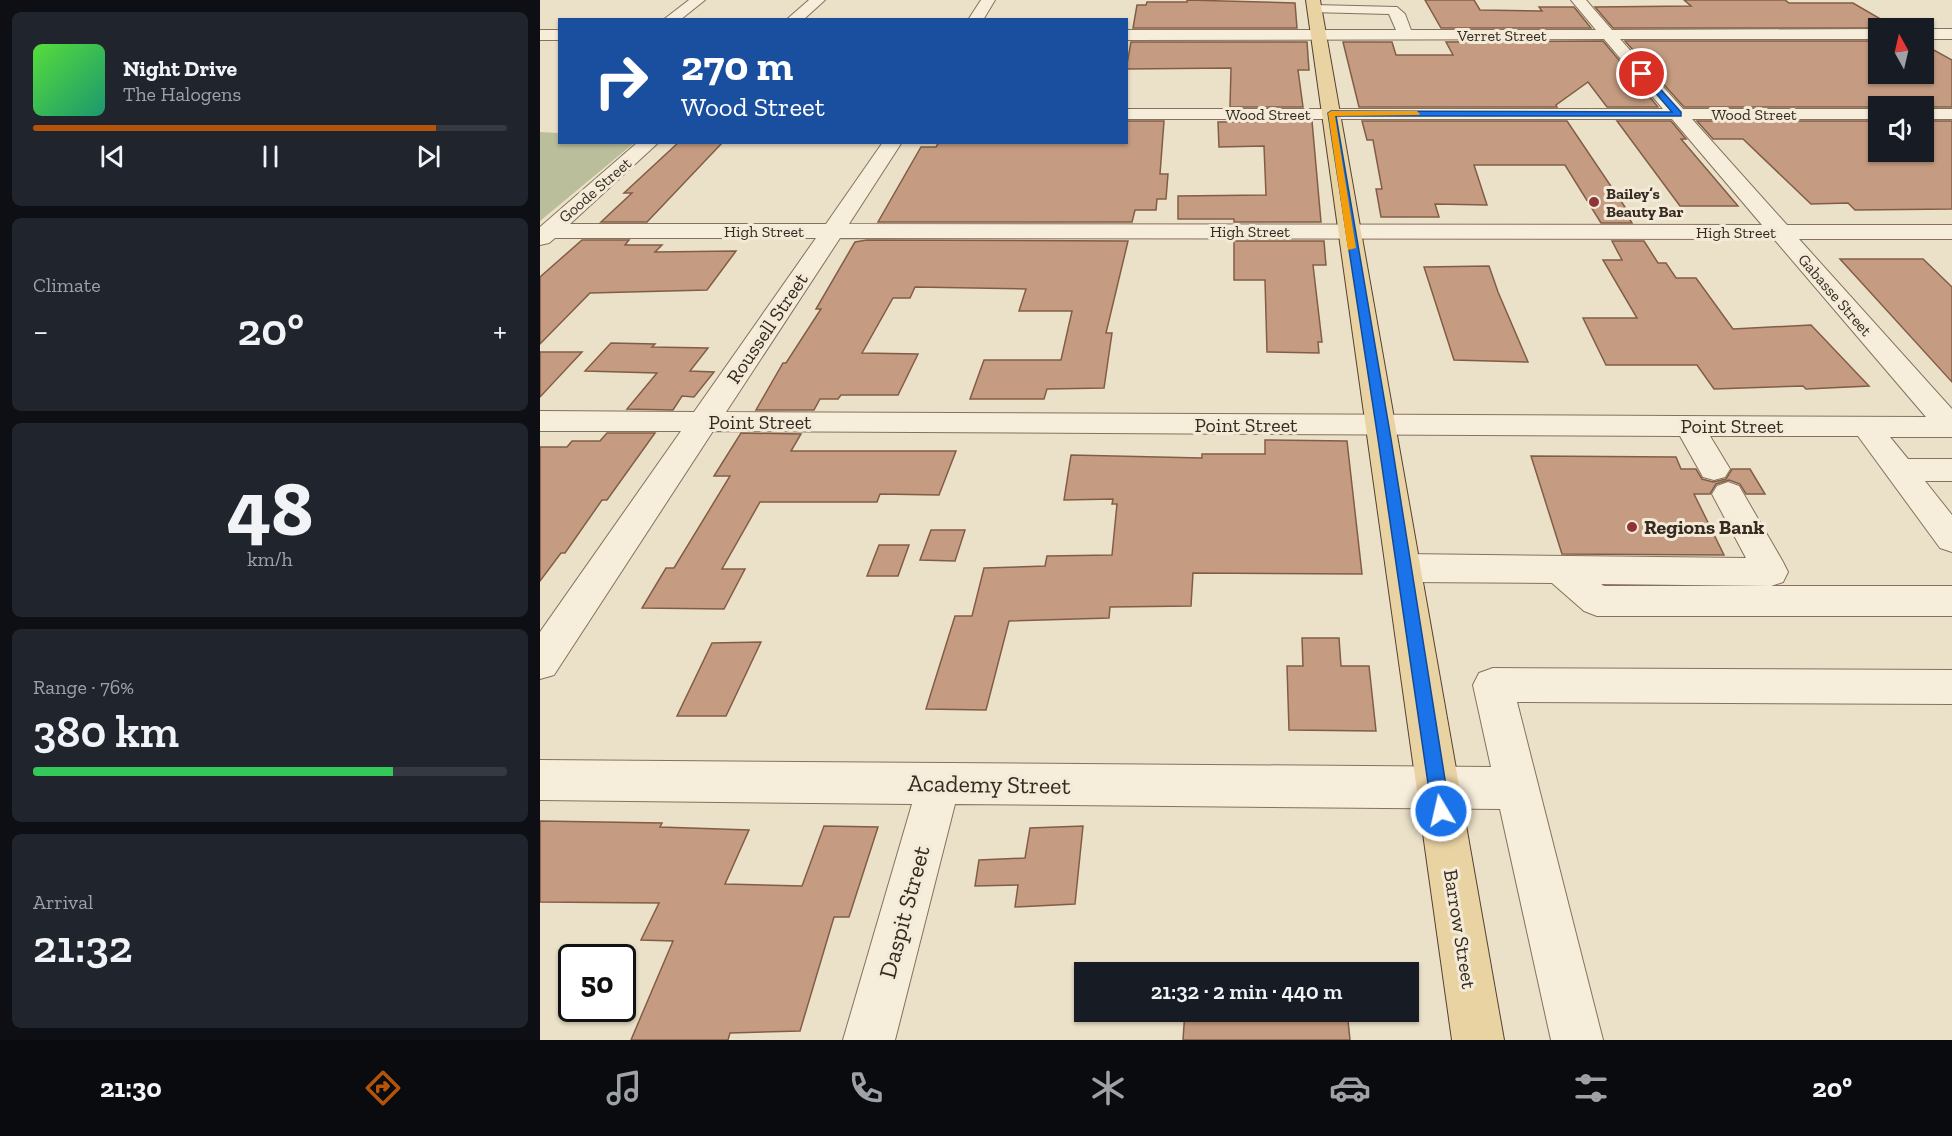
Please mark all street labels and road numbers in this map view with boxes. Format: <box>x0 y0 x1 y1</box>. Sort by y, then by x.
street label: Verret Street <box>1456 26 1547 45</box>
street label: Wood Street <box>1225 105 1311 124</box>
street label: Wood Street <box>1711 105 1797 124</box>
street label: Goode Street <box>555 153 635 227</box>
street label: High Street <box>724 222 804 241</box>
street label: High Street <box>1210 222 1290 241</box>
street label: High Street <box>1696 223 1776 242</box>
street label: Gabasse Street <box>1794 250 1876 340</box>
street label: Roussell Street <box>721 268 813 388</box>
street label: Point Street <box>708 410 812 434</box>
street label: Point Street <box>1194 413 1298 437</box>
street label: Point Street <box>1680 414 1784 438</box>
street label: Academy Street <box>907 768 1071 800</box>
street label: Daspit Street <box>872 842 936 982</box>
street label: Barrow Street <box>1439 868 1481 991</box>

